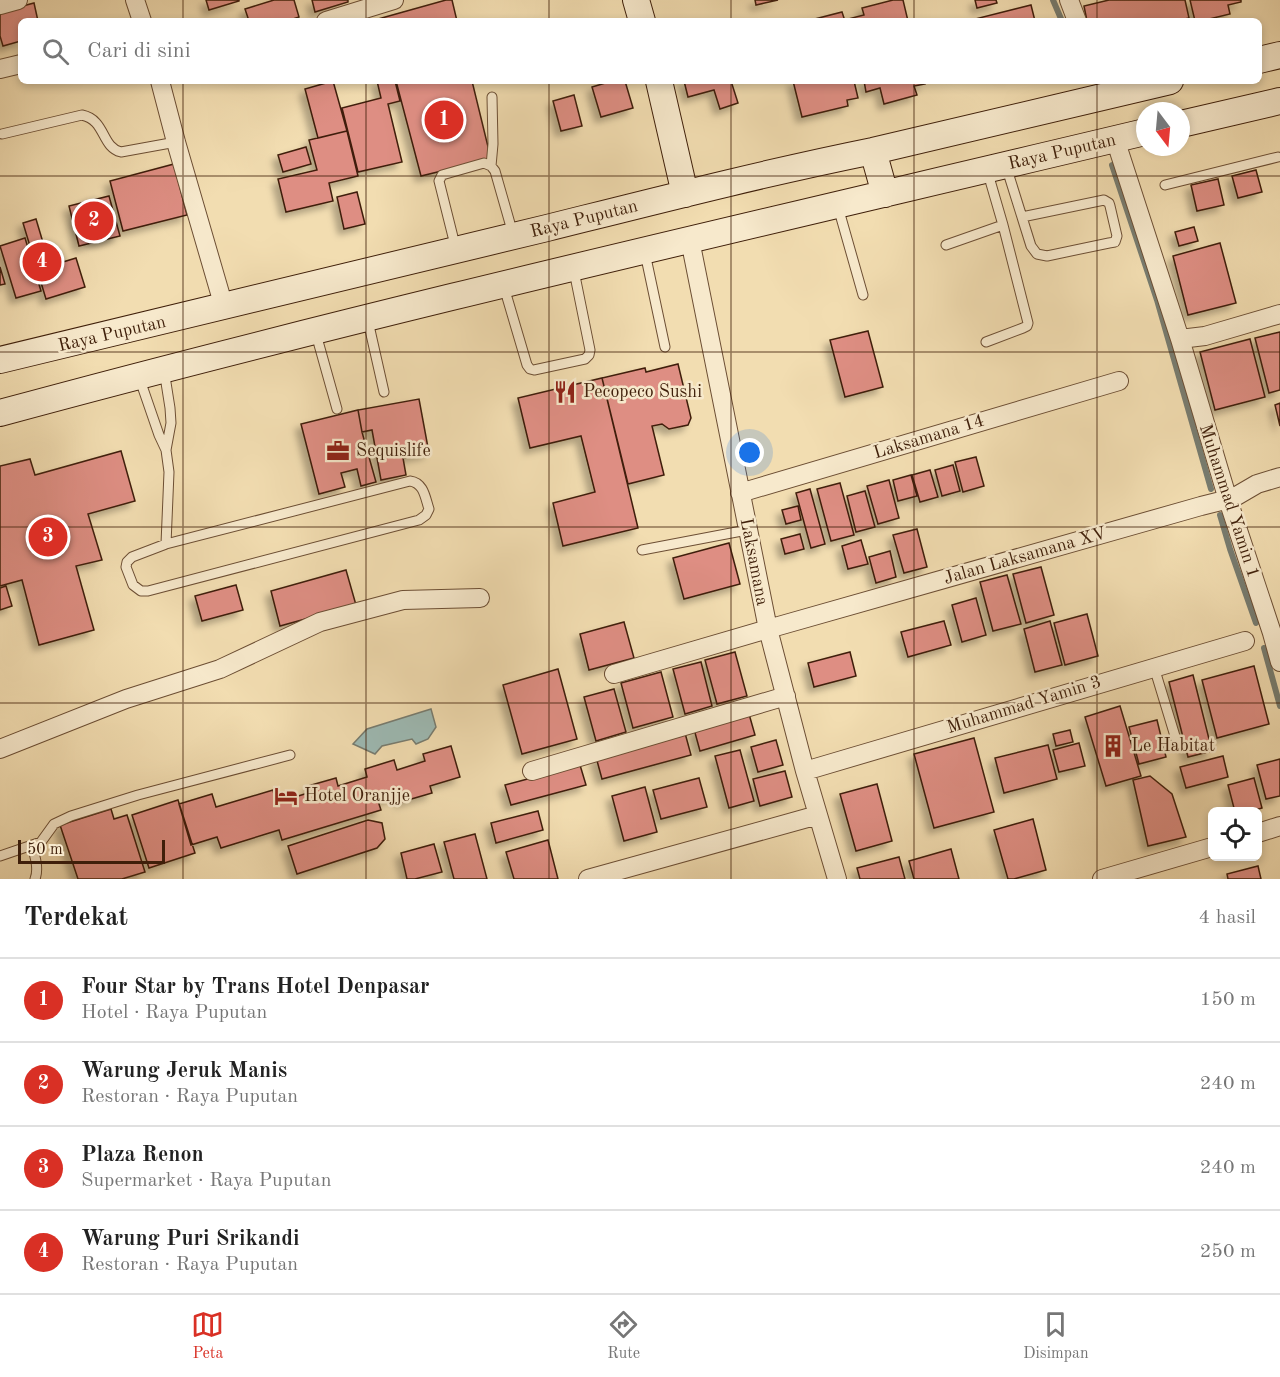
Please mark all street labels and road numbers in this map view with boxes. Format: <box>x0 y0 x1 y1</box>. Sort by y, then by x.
street label: Raya Puputan <box>1006 131 1118 173</box>
street label: Raya Puputan <box>528 197 640 241</box>
street label: Raya Puputan <box>56 313 168 355</box>
street label: Laksamana 14 <box>872 412 986 462</box>
street label: Muhammad Yamin 1 <box>1196 422 1262 580</box>
street label: Laksamana <box>737 517 771 607</box>
street label: Jalan Laksamana XV <box>942 524 1109 588</box>
street label: Muhammad Yamin 3 <box>945 673 1103 737</box>

